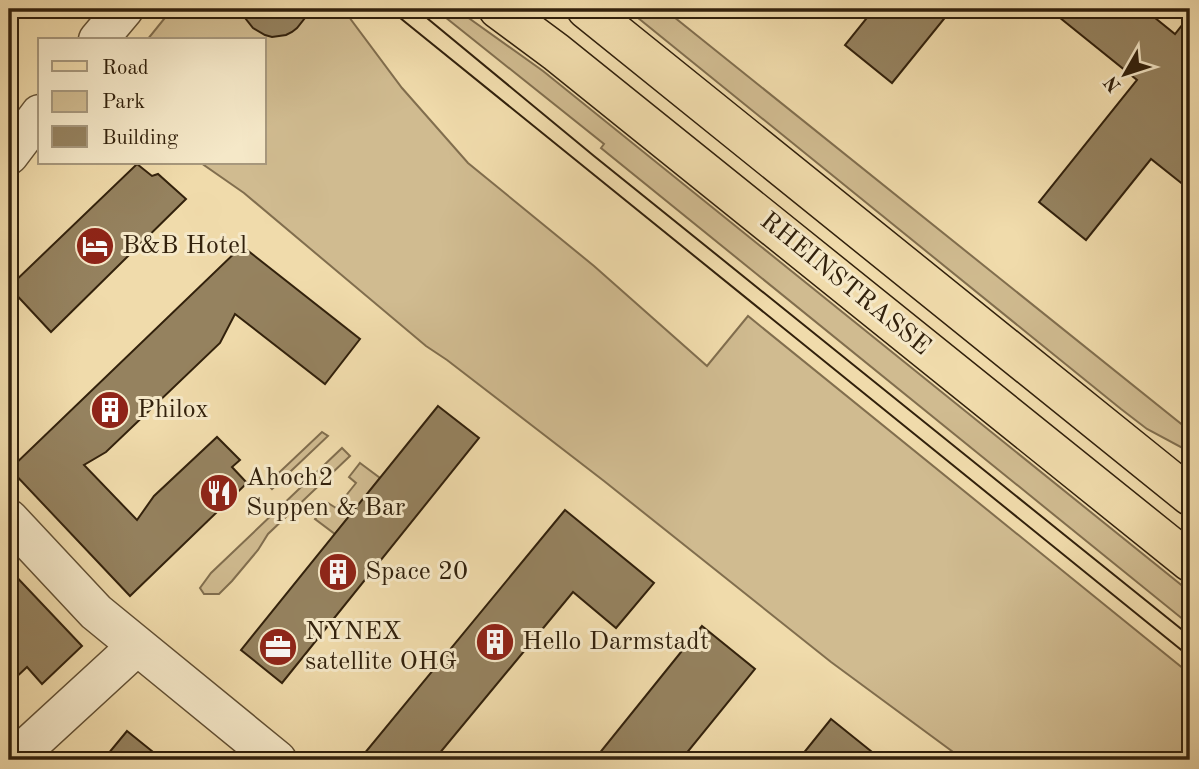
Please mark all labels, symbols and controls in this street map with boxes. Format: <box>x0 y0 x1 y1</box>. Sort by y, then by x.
legend <box>38 38 266 164</box>
north arrow <box>1090 38 1160 108</box>
text: Road <box>102 58 149 79</box>
text: N <box>1101 71 1126 95</box>
text: Park <box>102 92 145 113</box>
text: Building <box>102 128 179 149</box>
street label: RHEINSTRASSE <box>755 208 935 360</box>
hotel icon: B&B Hotel <box>74 225 116 267</box>
place label: B&B Hotel <box>122 233 247 259</box>
building icon: Philox <box>89 389 131 431</box>
place label: Philox <box>137 397 209 423</box>
place label: Ahoch2 Suppen & Bar <box>246 465 406 521</box>
restaurant icon: Ahoch2 Suppen & Bar <box>198 472 240 514</box>
building icon: Space 20 <box>317 551 359 593</box>
place label: Space 20 <box>365 559 468 585</box>
place label: NYNEX satellite OHG <box>305 619 457 675</box>
building icon: Hello Darmstadt <box>474 621 516 663</box>
office icon: NYNEX satellite OHG <box>257 626 299 668</box>
place label: Hello Darmstadt <box>522 629 709 655</box>

